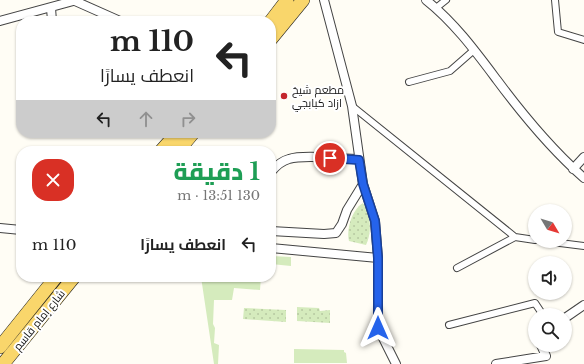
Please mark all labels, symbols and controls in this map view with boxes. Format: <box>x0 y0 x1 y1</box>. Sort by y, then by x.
text: 110 m <box>110 24 194 59</box>
icon: left <box>208 32 260 84</box>
text: انعطف يسارًا <box>100 65 194 87</box>
place label: مطعم شيخ ازاد كبابجي <box>292 83 344 112</box>
marker: مطعم شيخ ازاد كبابجي <box>279 91 289 101</box>
icon: left <box>93 108 115 130</box>
icon: ahead <box>135 108 157 130</box>
icon: right <box>177 108 199 130</box>
pin <box>313 141 347 175</box>
icon: arrive <box>319 147 341 169</box>
text: 1 دقيقة <box>173 157 260 186</box>
button: close <box>32 159 74 201</box>
text: 130 m · 13:51 <box>177 187 260 204</box>
north arrow <box>528 204 572 248</box>
map controls <box>528 204 572 352</box>
icon: left <box>238 233 260 255</box>
text: 110 m <box>32 235 77 254</box>
text: انعطف يسارًا <box>140 235 226 254</box>
button: sound <box>528 256 572 300</box>
street label: شارع إمام قاسم <box>10 287 69 354</box>
position arrow <box>357 307 399 349</box>
button: search <box>528 308 572 352</box>

